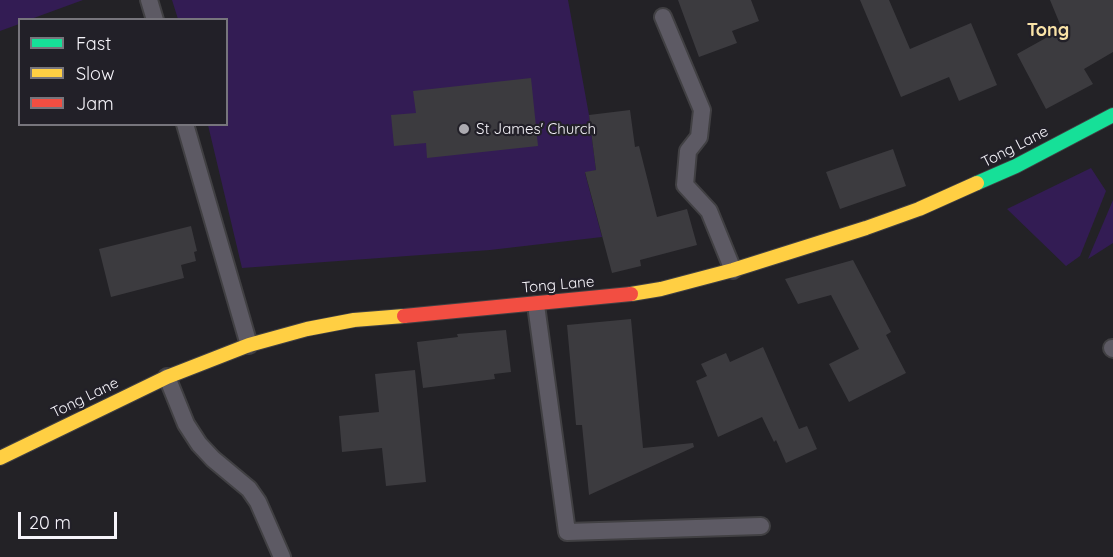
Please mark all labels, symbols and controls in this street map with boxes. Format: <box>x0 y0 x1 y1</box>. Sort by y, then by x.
legend <box>18 18 228 126</box>
district label: Tong <box>1027 20 1069 42</box>
text: Fast <box>76 32 111 55</box>
text: Slow <box>76 62 114 85</box>
text: Jam <box>76 92 114 115</box>
place label: St James' Church <box>476 120 596 138</box>
marker: St James' Church <box>457 122 471 136</box>
street label: Tong Lane <box>979 122 1051 172</box>
street label: Tong Lane <box>521 273 595 297</box>
street label: Tong Lane <box>48 374 122 422</box>
scale bar <box>21 500 120 538</box>
text: 20 m <box>29 511 71 534</box>

